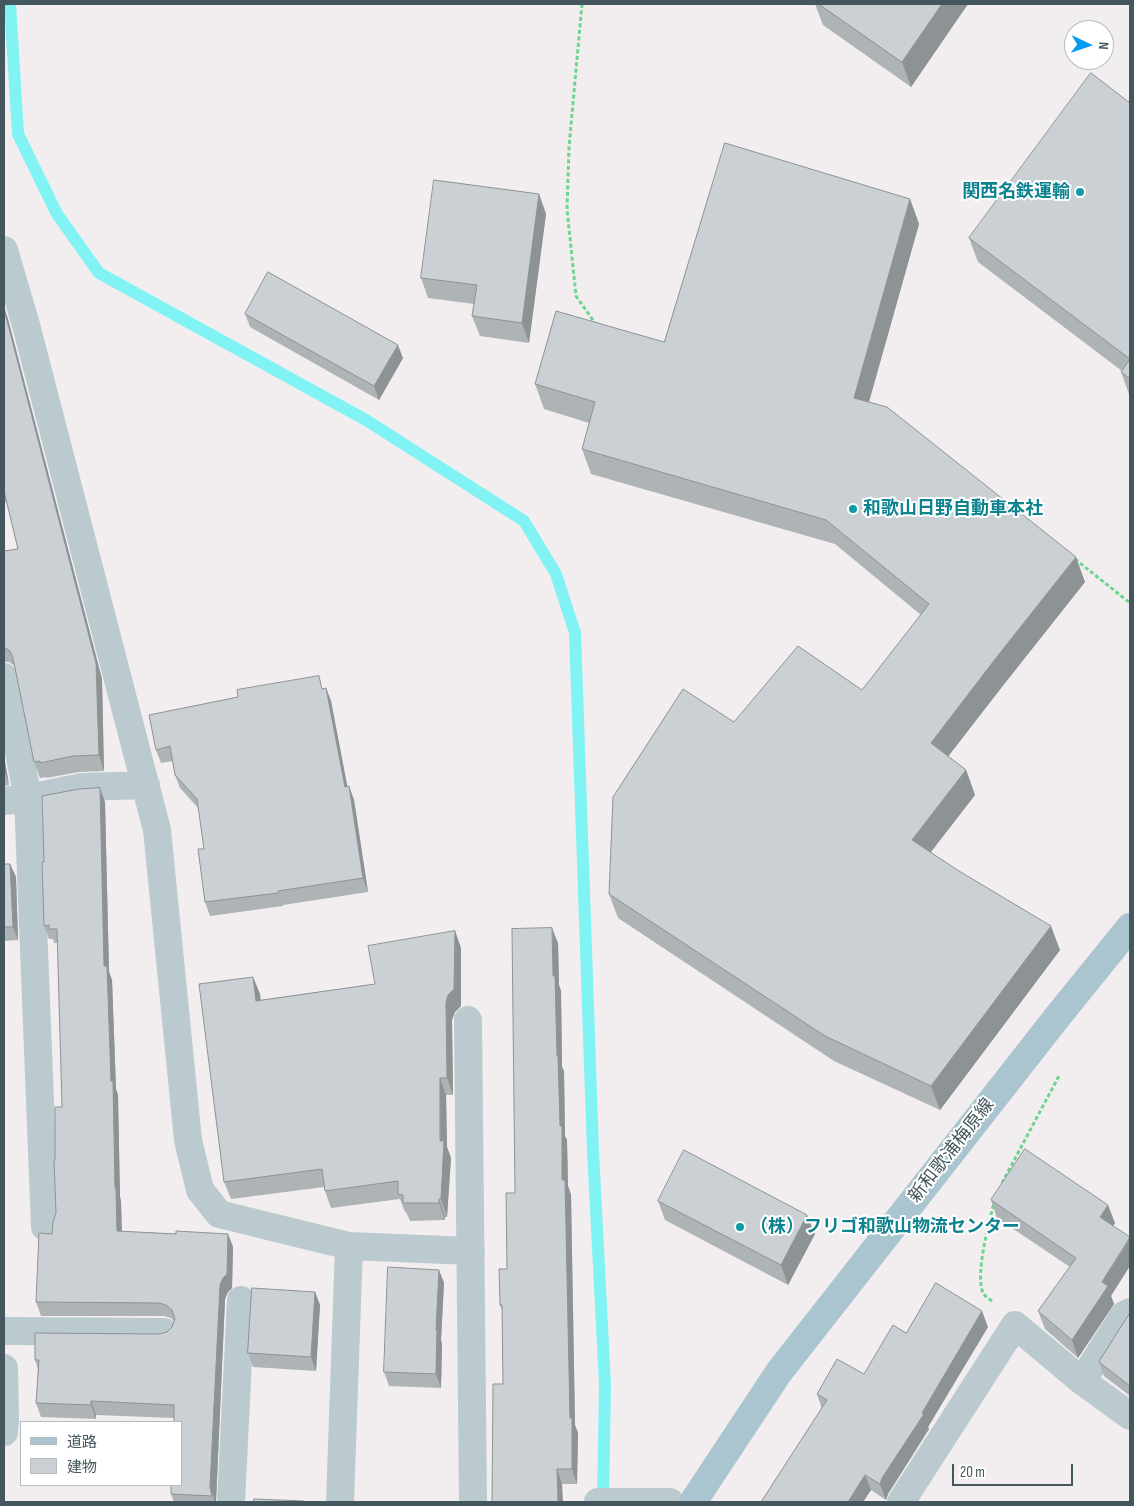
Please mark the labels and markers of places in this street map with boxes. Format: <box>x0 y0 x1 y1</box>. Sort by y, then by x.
place label: 関西名鉄運輸 <box>962 181 1070 203</box>
marker: 関西名鉄運輸 <box>1074 186 1086 198</box>
place label: 和歌山日野自動車本社 <box>863 498 1043 520</box>
marker: 和歌山日野自動車本社 <box>847 503 859 515</box>
place label: （株）フリゴ和歌山物流センター <box>750 1216 1020 1238</box>
marker: （株）フリゴ和歌山物流センター <box>734 1221 746 1233</box>

